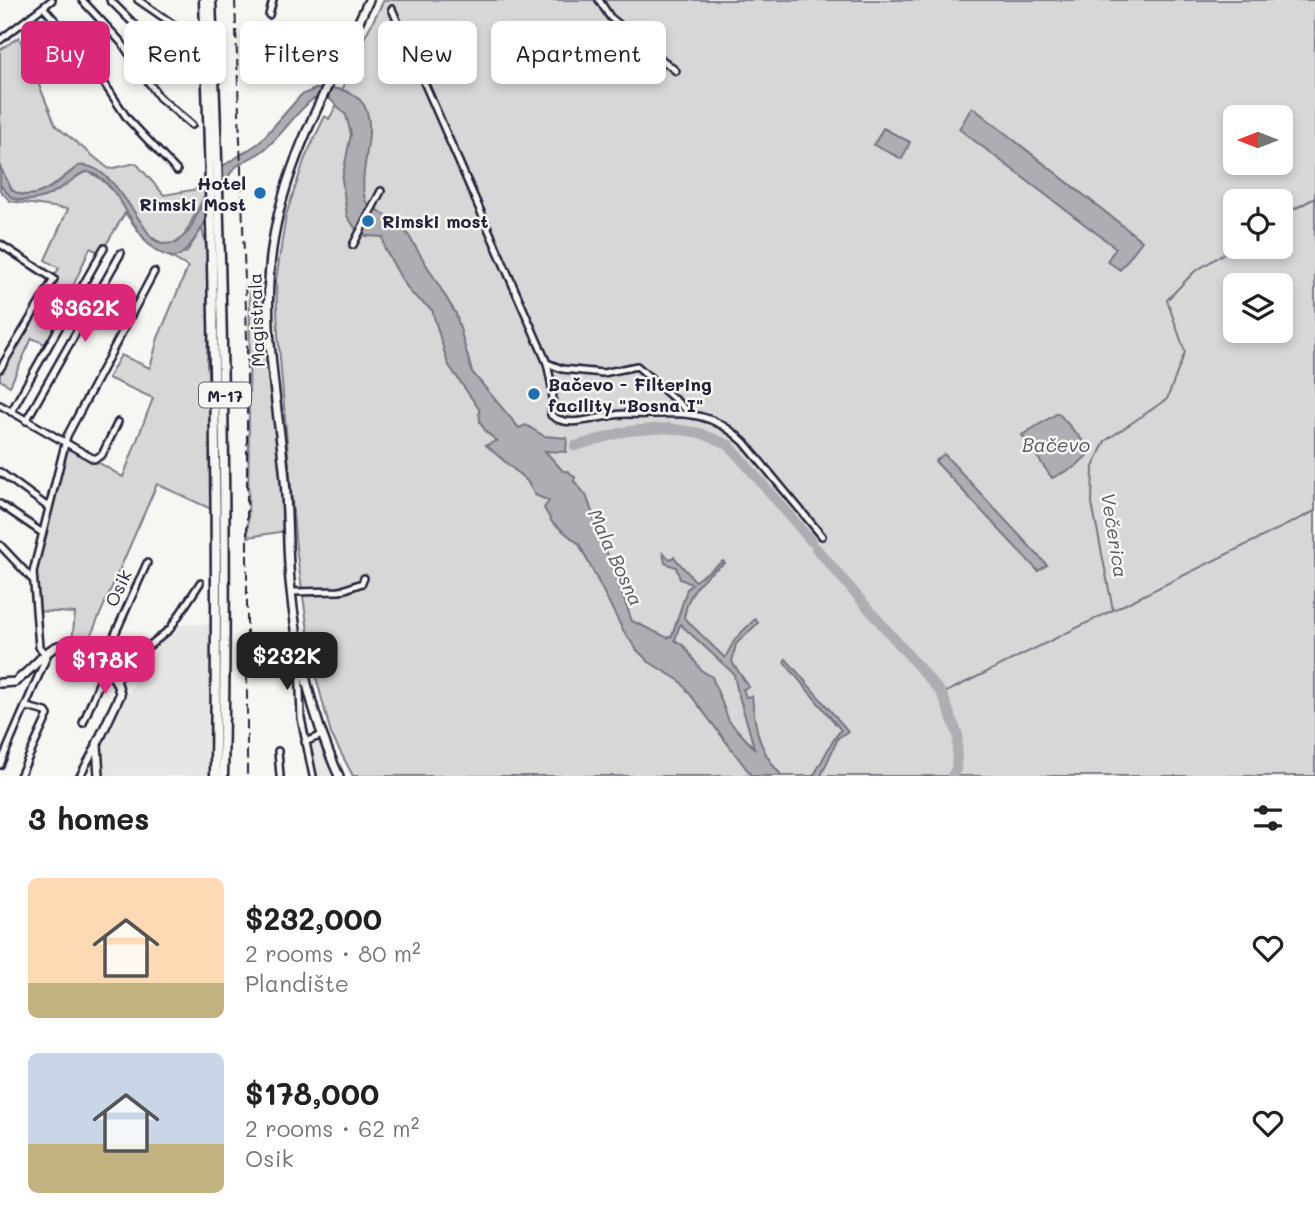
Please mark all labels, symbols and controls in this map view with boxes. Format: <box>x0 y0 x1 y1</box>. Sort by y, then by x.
chip: Buy <box>21 21 110 84</box>
chip: Rent <box>124 21 226 84</box>
chip: Filters <box>240 21 364 84</box>
chip: New <box>378 21 477 84</box>
chip: Apartment <box>491 21 666 84</box>
north arrow <box>1223 105 1293 175</box>
map controls <box>1223 105 1293 343</box>
place label: Hotel Rimski Most <box>139 171 246 216</box>
marker: Hotel Rimski Most <box>252 185 268 201</box>
button: locate <box>1223 189 1293 259</box>
place label: Rimski most <box>382 209 488 233</box>
marker: Rimski most <box>360 213 376 229</box>
street label: Magistrala <box>242 273 270 367</box>
button: layers <box>1223 273 1293 343</box>
pin: $362K <box>36 284 134 344</box>
text: $362K <box>50 292 120 322</box>
place label: Bačevo - Filtering facility "Bosna I" <box>548 372 712 417</box>
road number: M-17 <box>199 382 251 408</box>
marker: Bačevo - Filtering facility "Bosna I" <box>526 386 542 402</box>
water label: Bačevo <box>1022 432 1090 457</box>
water label: Večerica <box>1096 491 1134 579</box>
water label: Mala Bosna <box>583 504 649 610</box>
street label: Osik <box>99 566 137 610</box>
pin: $232K <box>238 632 336 692</box>
pin: $178K <box>56 636 154 696</box>
text: $232K <box>253 640 321 670</box>
text: $178K <box>72 644 138 674</box>
text: 3 homes <box>28 798 149 838</box>
icon: filters <box>1249 799 1287 837</box>
text: $232,000 <box>245 898 382 938</box>
icon: home <box>84 906 168 990</box>
icon: heart <box>1249 929 1287 967</box>
text: 2 rooms · 80 m² <box>245 938 421 968</box>
text: Plandište <box>245 968 349 998</box>
text: $178,000 <box>245 1073 379 1113</box>
icon: home <box>84 1081 168 1165</box>
icon: heart <box>1249 1104 1287 1142</box>
text: 2 rooms · 62 m² <box>245 1113 419 1143</box>
text: Osik <box>245 1143 294 1173</box>

